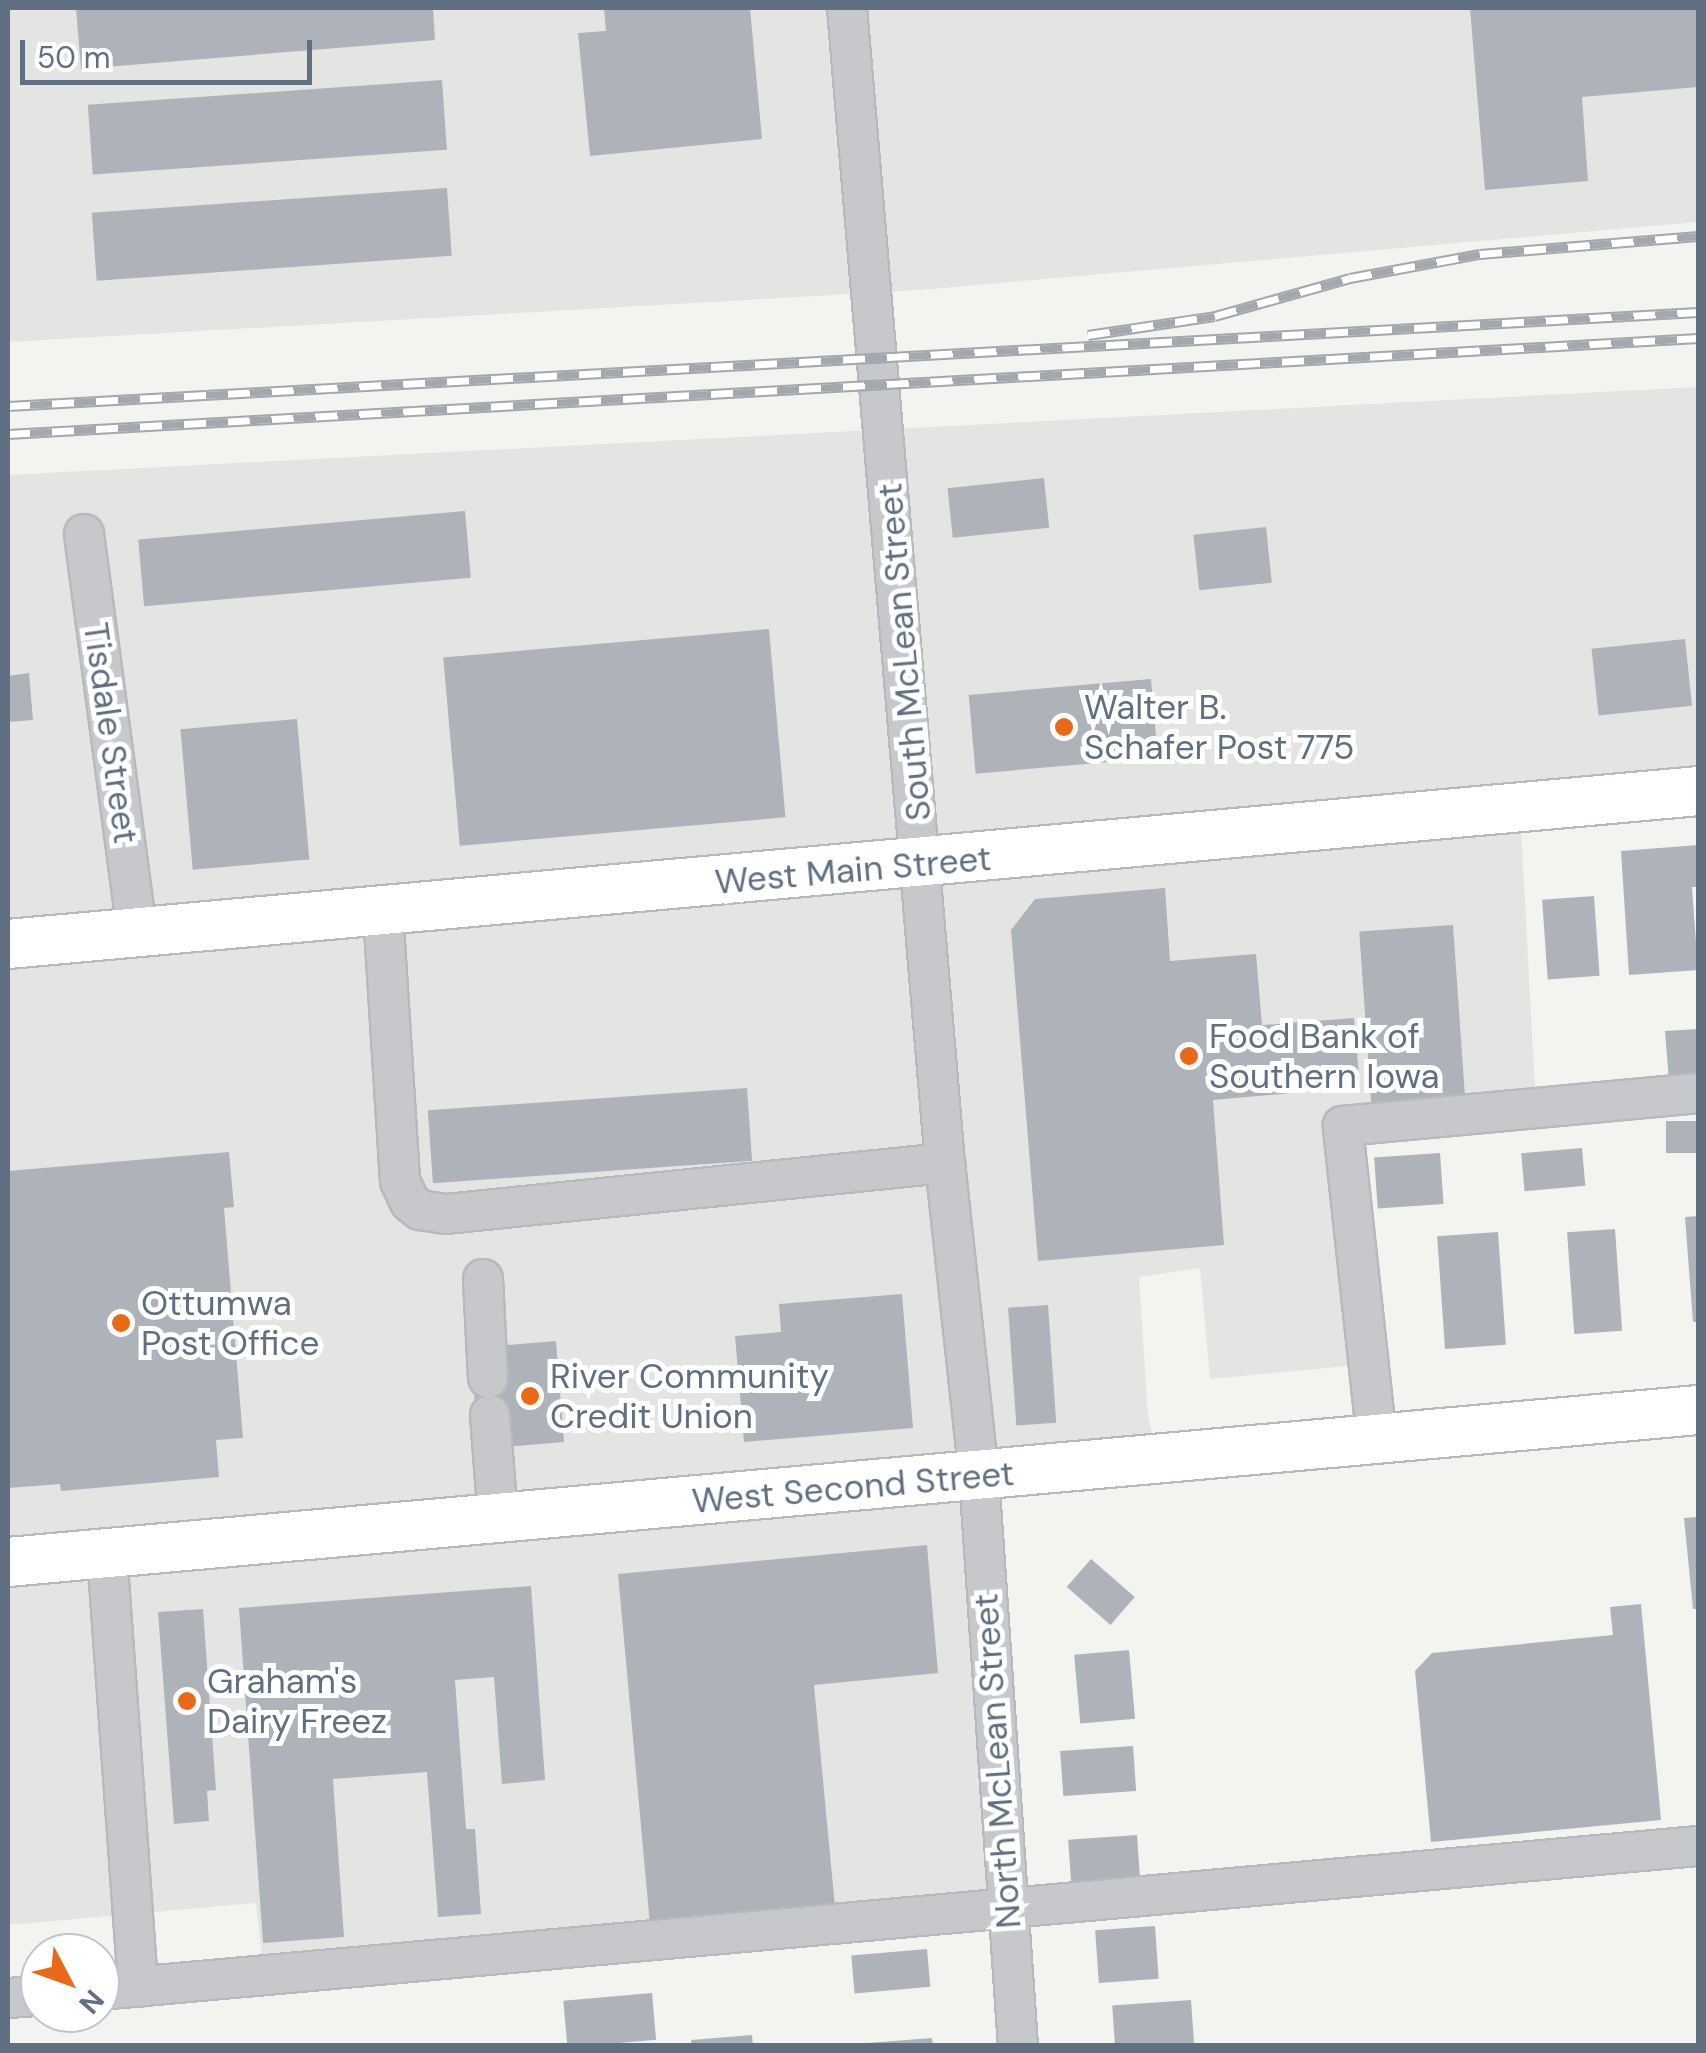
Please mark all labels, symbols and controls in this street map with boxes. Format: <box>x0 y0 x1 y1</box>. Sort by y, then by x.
scale bar <box>25 20 318 82</box>
text: 50 m <box>37 38 111 77</box>
street label: South McLean Street <box>868 481 940 823</box>
street label: Tisdale Street <box>75 620 147 846</box>
place label: Walter B. Schafer Post 775 <box>1084 686 1354 768</box>
marker: Walter B. Schafer Post 775 <box>1053 716 1075 738</box>
street label: West Main Street <box>713 837 993 903</box>
place label: Food Bank of Southern Iowa <box>1209 1015 1440 1097</box>
marker: Food Bank of Southern Iowa <box>1178 1045 1200 1067</box>
place label: Ottumwa Post Office <box>141 1282 319 1364</box>
marker: Ottumwa Post Office <box>110 1312 132 1334</box>
place label: River Community Credit Union <box>550 1355 829 1437</box>
marker: River Community Credit Union <box>519 1385 541 1407</box>
street label: West Second Street <box>690 1452 1016 1522</box>
street label: North McLean Street <box>964 1592 1030 1930</box>
place label: Graham's Dairy Freez <box>207 1660 387 1742</box>
marker: Graham's Dairy Freez <box>176 1690 198 1712</box>
north arrow <box>20 1933 120 2033</box>
text: N <box>71 1982 112 2022</box>

